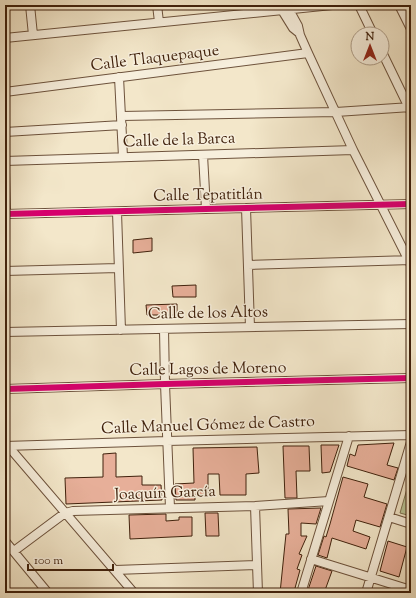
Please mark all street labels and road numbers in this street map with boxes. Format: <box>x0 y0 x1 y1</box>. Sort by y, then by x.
street label: Calle Tlaquepaque <box>89 40 221 78</box>
street label: Calle de la Barca <box>122 128 236 154</box>
street label: Calle Tepatitlán <box>153 184 264 208</box>
street label: Calle de los Altos <box>148 301 268 327</box>
street label: Calle Lagos de Moreno <box>129 357 287 383</box>
street label: Calle Manuel Gómez de Castro <box>101 411 315 441</box>
street label: Joaquín García <box>113 481 217 507</box>

